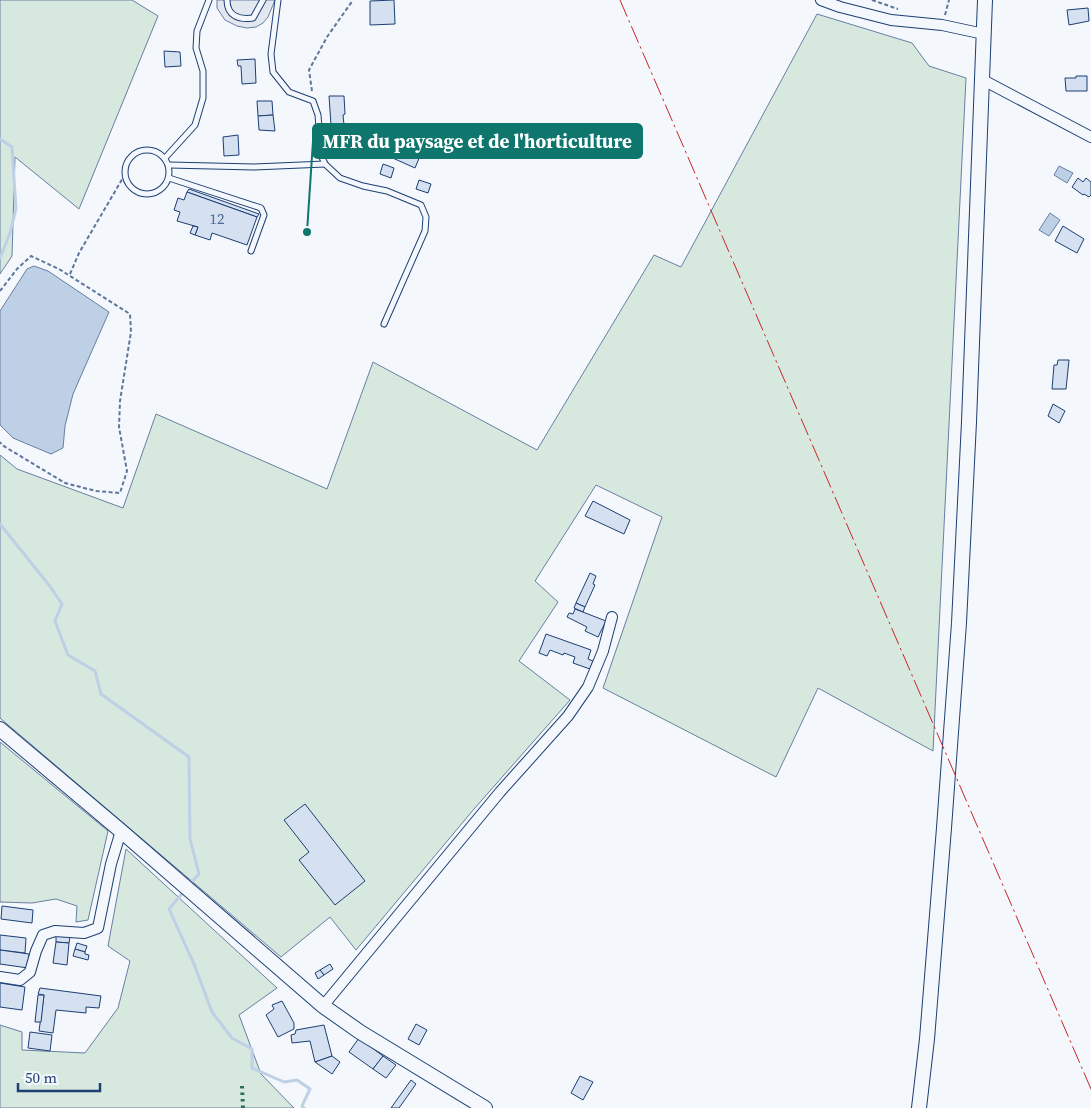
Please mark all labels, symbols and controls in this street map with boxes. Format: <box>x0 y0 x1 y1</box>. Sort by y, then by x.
callout: MFR du paysage et de l'horticulture <box>313 124 642 158</box>
text: MFR du paysage et de l'horticulture <box>322 128 632 154</box>
house number: 12 <box>209 208 225 229</box>
scale bar <box>18 1060 100 1092</box>
text: 50 m <box>25 1067 57 1088</box>

